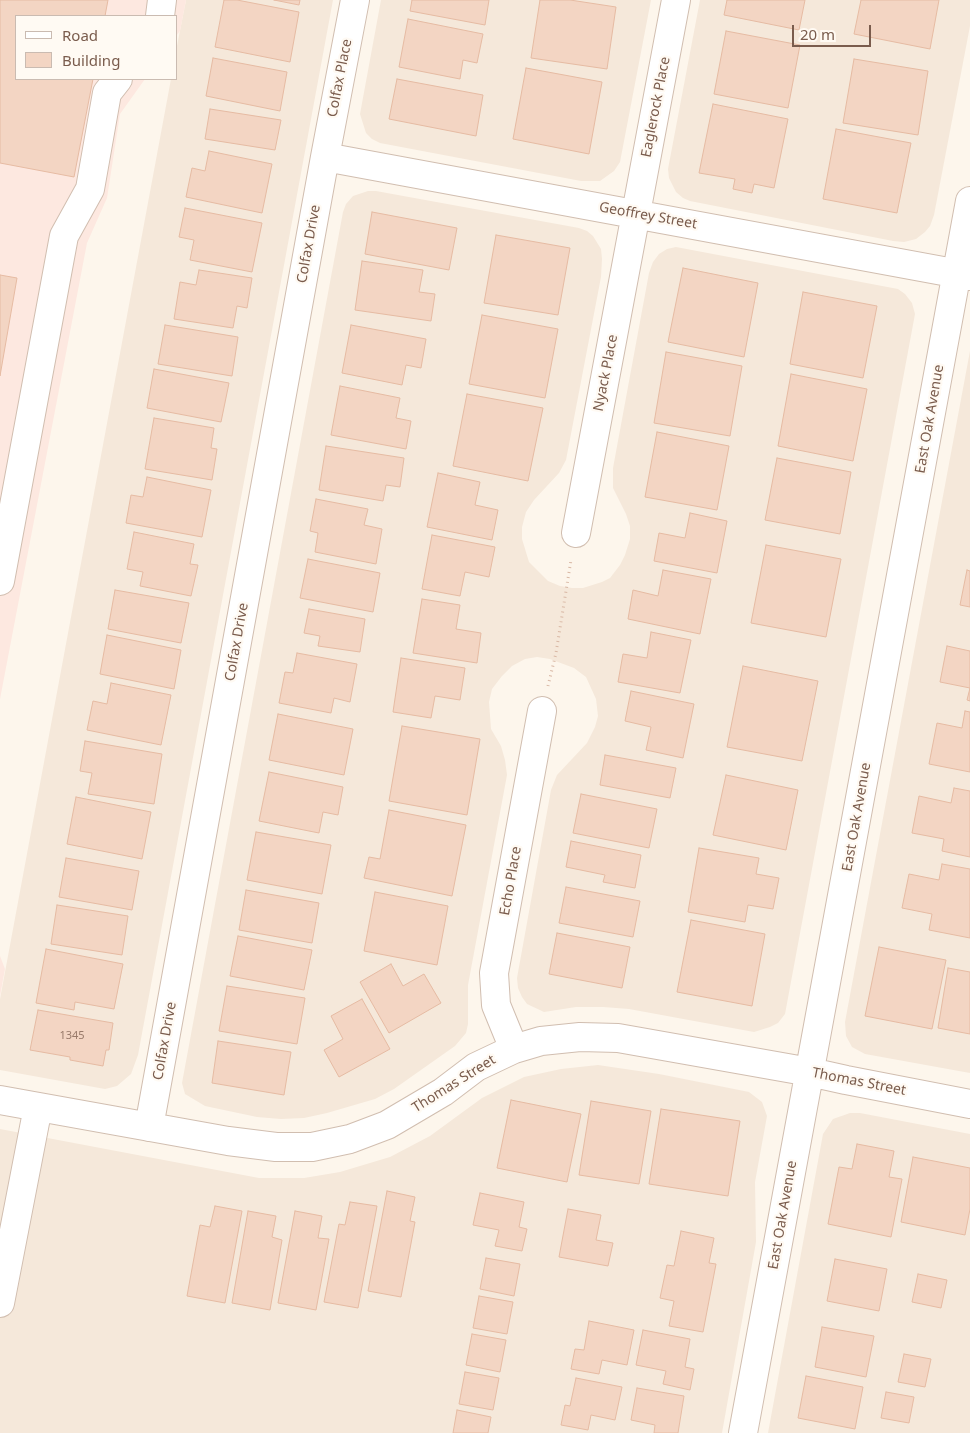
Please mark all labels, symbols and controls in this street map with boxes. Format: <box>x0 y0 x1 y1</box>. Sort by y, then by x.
legend <box>15 15 178 80</box>
scale bar <box>795 15 874 47</box>
text: 20 m <box>800 24 835 44</box>
text: Road <box>62 25 98 45</box>
street label: Colfax Place <box>324 38 356 118</box>
text: Building <box>62 50 120 70</box>
street label: Eaglerock Place <box>638 55 674 159</box>
street label: Geoffrey Street <box>598 199 698 233</box>
street label: Colfax Drive <box>294 204 324 284</box>
street label: Nyack Place <box>590 333 622 413</box>
street label: East Oak Avenue <box>912 363 948 475</box>
street label: Colfax Drive <box>222 602 252 682</box>
street label: East Oak Avenue <box>839 761 875 873</box>
street label: Echo Place <box>497 845 525 917</box>
street label: Colfax Drive <box>150 1001 180 1081</box>
house number: 1345 <box>59 1029 85 1043</box>
street label: Thomas Street <box>409 1052 499 1116</box>
street label: Thomas Street <box>811 1065 907 1099</box>
street label: East Oak Avenue <box>765 1159 801 1271</box>

